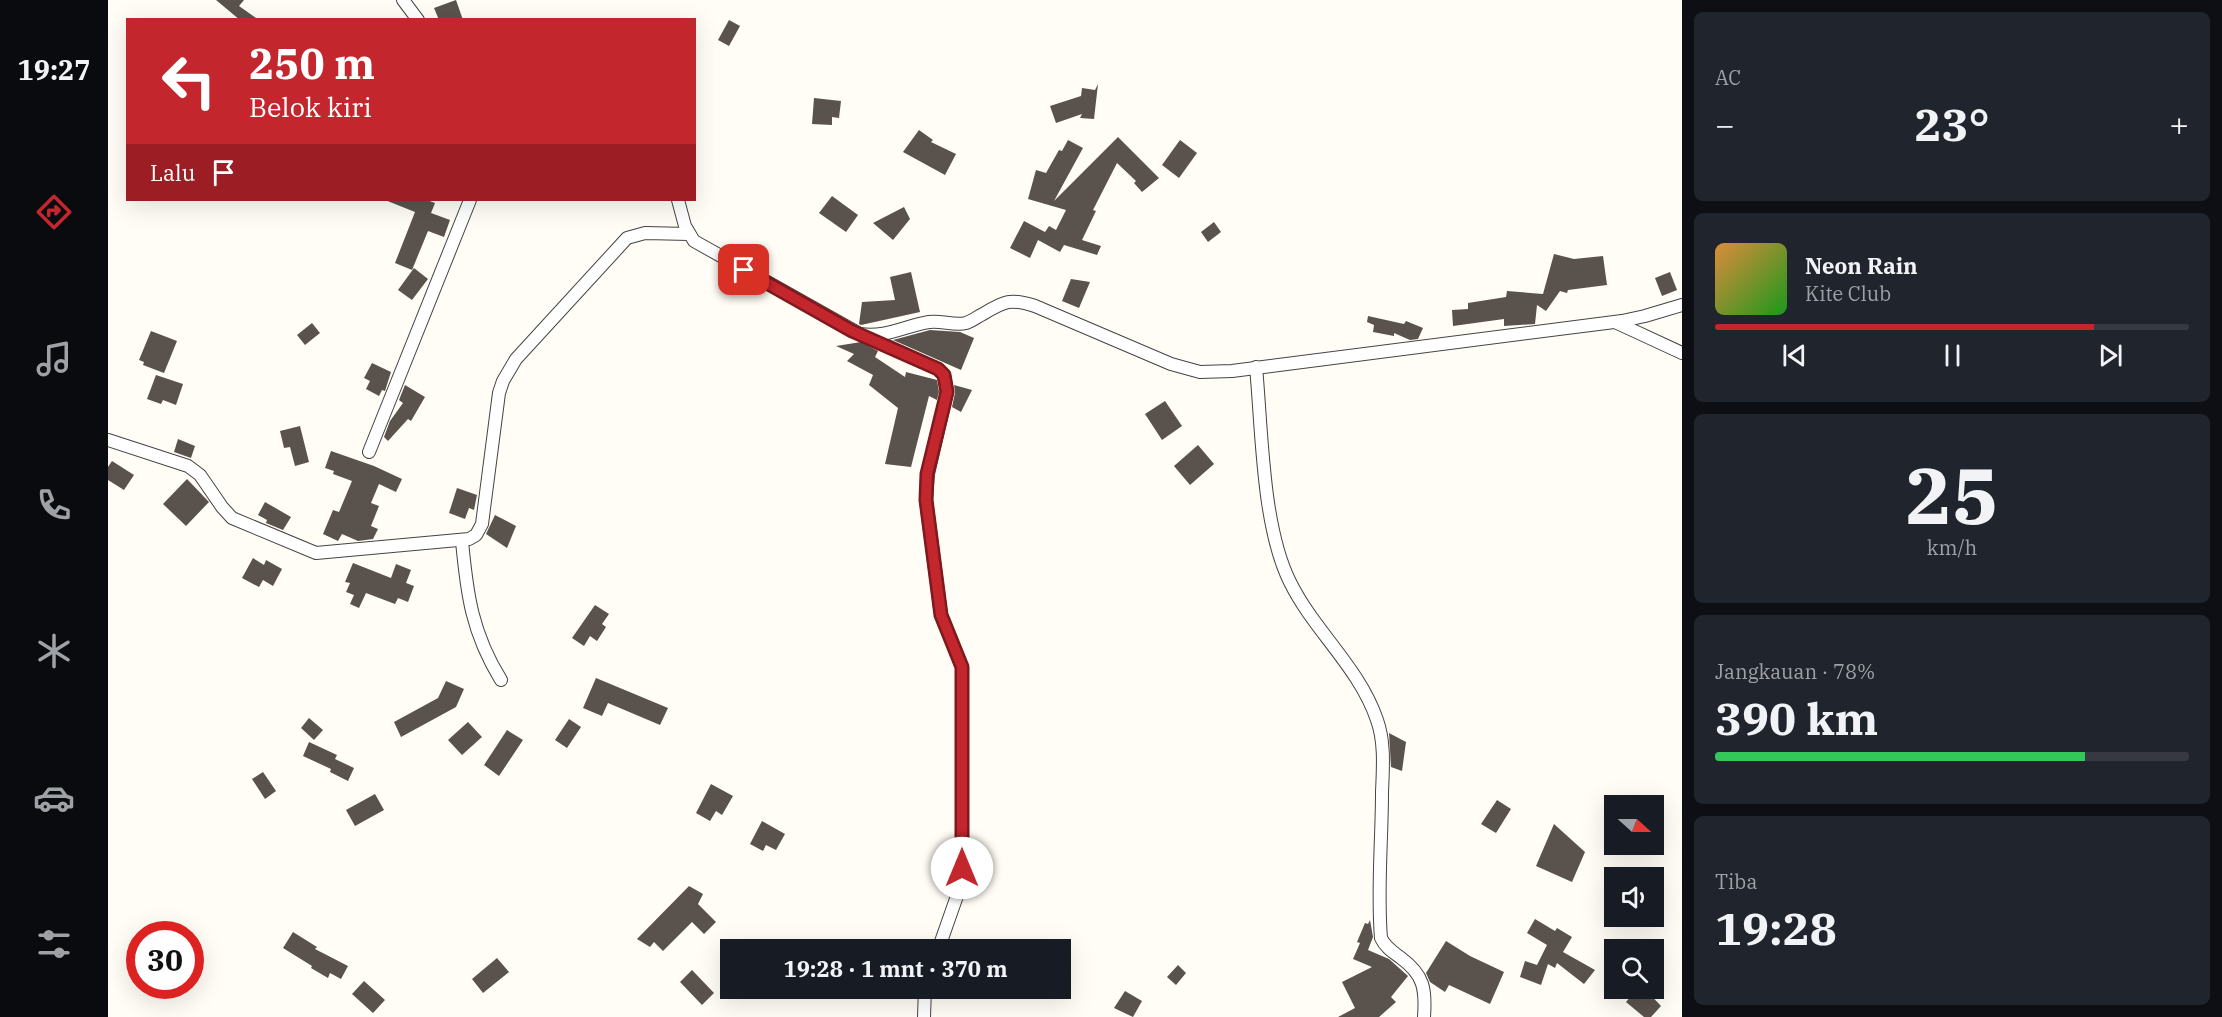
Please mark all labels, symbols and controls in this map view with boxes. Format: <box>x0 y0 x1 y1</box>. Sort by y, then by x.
text: 250 m <box>249 36 375 91</box>
icon: left <box>150 42 228 120</box>
text: 19:27 <box>18 52 90 87</box>
text: AC <box>1715 64 1741 91</box>
text: Belok kiri <box>249 89 372 124</box>
text: 23° <box>1914 95 1990 153</box>
text: − <box>1715 103 1735 146</box>
text: + <box>2169 103 2189 146</box>
icon: arrive <box>207 156 240 189</box>
text: Lalu <box>150 158 195 187</box>
icon: directions <box>33 191 75 233</box>
pin <box>718 244 769 295</box>
text: Neon Rain <box>1805 251 1918 280</box>
icon: arrive <box>727 253 760 286</box>
text: Kite Club <box>1805 280 1891 307</box>
icon: music <box>33 338 75 380</box>
icon: previous <box>1778 339 1811 372</box>
icon: pause <box>1936 339 1969 372</box>
icon: next <box>2094 339 2127 372</box>
text: 25 <box>1905 444 1999 545</box>
icon: phone <box>33 484 75 526</box>
text: km/h <box>1927 534 1977 561</box>
icon: climate <box>33 630 75 672</box>
text: Jangkauan · 78% <box>1715 658 1875 685</box>
text: 390 km <box>1715 689 1878 747</box>
icon: car <box>33 777 75 819</box>
north arrow <box>1604 795 1664 855</box>
map controls <box>1604 795 1664 999</box>
position arrow <box>930 836 994 900</box>
button: sound <box>1604 867 1664 927</box>
text: Tiba <box>1715 868 1757 895</box>
text: 19:28 <box>1715 899 1837 957</box>
speed limit sign: 30 <box>126 921 204 999</box>
icon: filters <box>33 923 75 965</box>
button: search <box>1604 939 1664 999</box>
text: 19:28 · 1 mnt · 370 m <box>783 954 1008 983</box>

